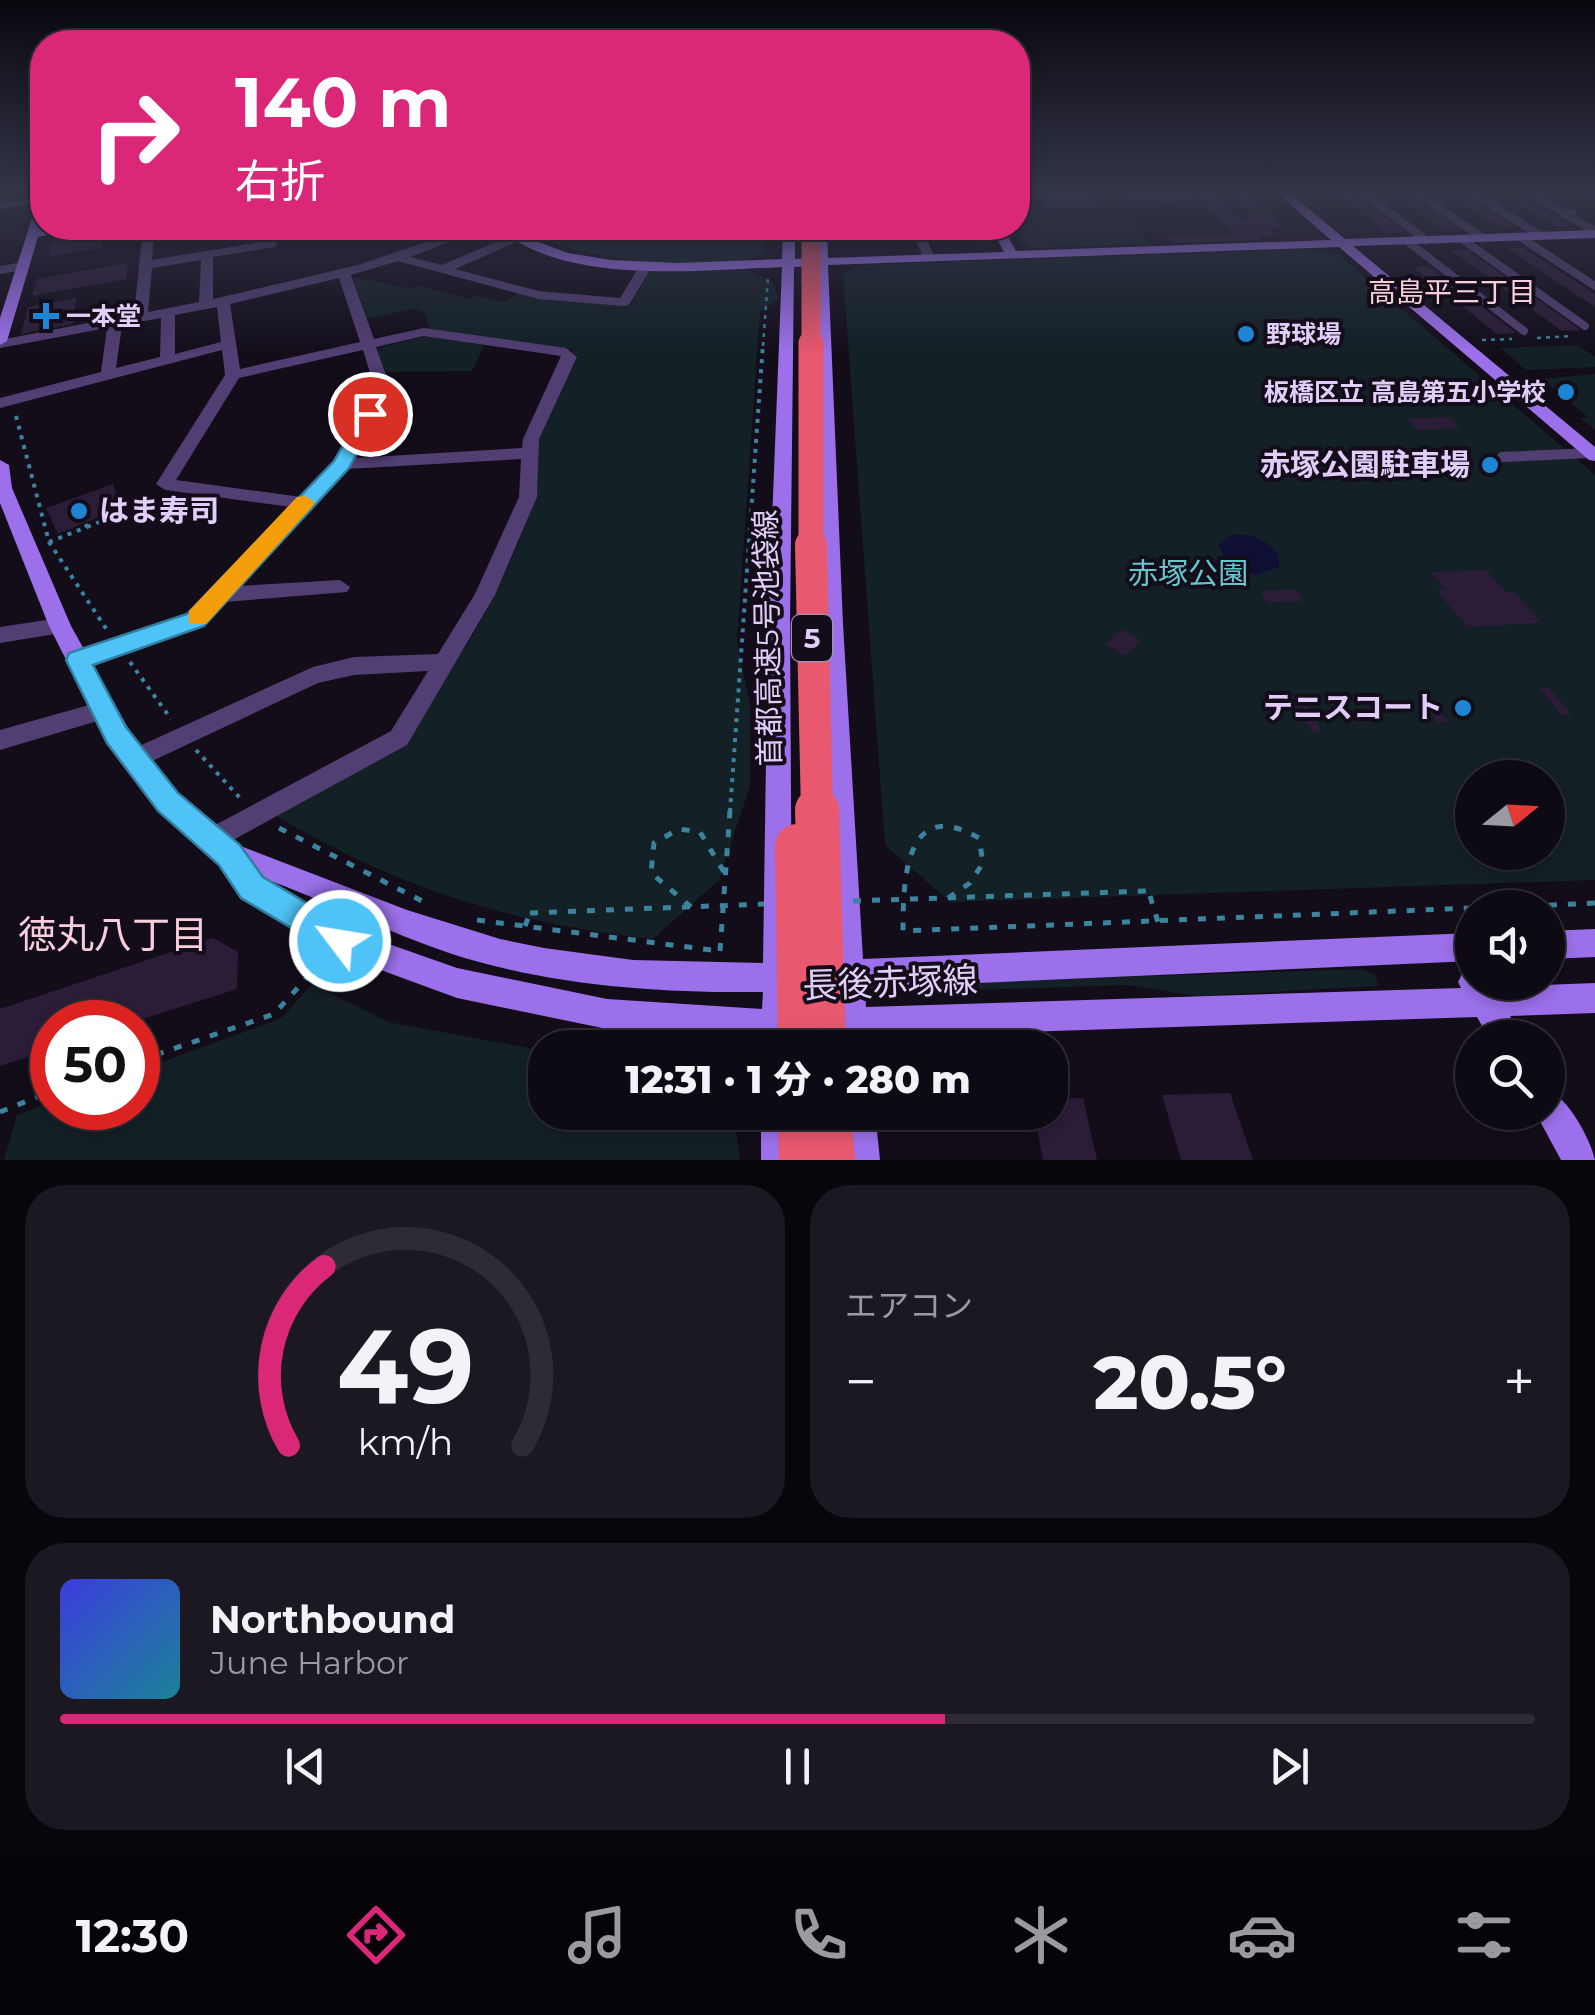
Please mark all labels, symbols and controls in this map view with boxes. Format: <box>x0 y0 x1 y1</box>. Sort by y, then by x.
text: 140 m <box>235 59 451 145</box>
icon: right <box>70 70 200 200</box>
text: 右折 <box>235 153 325 208</box>
district label: 高島平三丁目 <box>1368 275 1536 309</box>
place label: 一本堂 <box>66 301 141 331</box>
marker: 一本堂 <box>35 305 57 327</box>
place label: 野球場 <box>1266 319 1341 349</box>
marker: 野球場 <box>1235 323 1257 345</box>
pin <box>328 372 413 457</box>
place label: 板橋区立 高島第五小学校 <box>1264 377 1546 407</box>
marker: 板橋区立 高島第五小学校 <box>1555 381 1577 403</box>
icon: arrive <box>343 387 398 442</box>
place label: 赤塚公園駐車場 <box>1260 446 1470 483</box>
marker: 赤塚公園駐車場 <box>1479 454 1501 476</box>
place label: はま寿司 <box>99 492 219 529</box>
marker: はま寿司 <box>68 500 90 522</box>
street label: 首都高速5号池袋線 <box>747 509 788 767</box>
park label: 赤塚公園 <box>1128 555 1248 592</box>
road number: 5 <box>792 615 832 661</box>
place label: テニスコート <box>1263 689 1443 726</box>
marker: テニスコート <box>1452 697 1474 719</box>
north arrow <box>1455 760 1565 870</box>
map controls <box>1455 760 1565 1130</box>
position arrow <box>288 889 392 993</box>
button: sound <box>1455 890 1565 1000</box>
district label: 徳丸八丁目 <box>18 911 208 958</box>
street label: 長後赤塚線 <box>802 958 978 1007</box>
speed limit sign: 50 <box>30 1000 160 1130</box>
button: search <box>1455 1020 1565 1130</box>
text: 12:31 · 1 分 · 280 m <box>625 1056 971 1103</box>
text: エアコン <box>845 1286 973 1325</box>
text: 49 <box>336 1302 474 1429</box>
text: 20.5° <box>1093 1336 1287 1428</box>
text: − <box>845 1348 877 1415</box>
text: + <box>1503 1348 1535 1415</box>
text: km/h <box>357 1420 453 1464</box>
text: Northbound <box>210 1596 455 1643</box>
text: June Harbor <box>210 1643 409 1682</box>
icon: previous <box>278 1739 333 1794</box>
icon: pause <box>770 1739 825 1794</box>
icon: next <box>1262 1739 1317 1794</box>
icon: directions <box>341 1900 411 1970</box>
icon: music <box>562 1900 632 1970</box>
icon: phone <box>784 1900 854 1970</box>
icon: climate <box>1006 1900 1076 1970</box>
icon: car <box>1227 1900 1297 1970</box>
icon: filters <box>1449 1900 1519 1970</box>
text: 12:30 <box>76 1908 189 1963</box>

